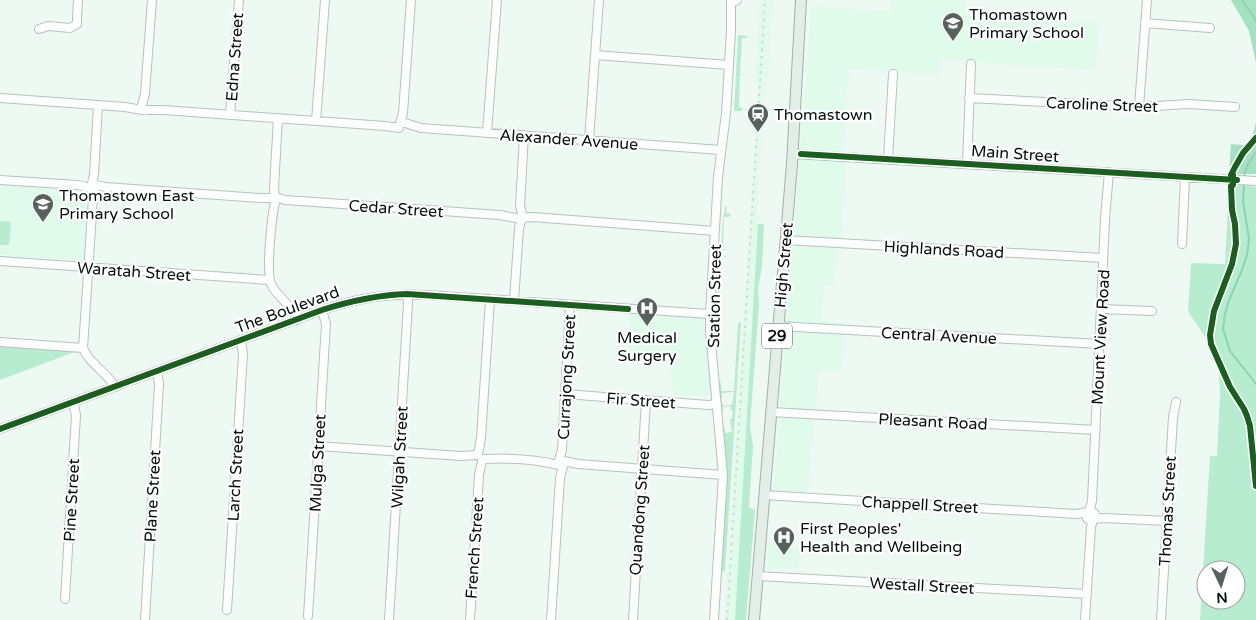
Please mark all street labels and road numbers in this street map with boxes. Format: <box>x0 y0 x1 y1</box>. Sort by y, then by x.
street label: Edna Street <box>222 12 248 102</box>
street label: Caroline Street <box>1045 93 1158 117</box>
street label: Alexander Avenue <box>499 125 639 155</box>
street label: Main Street <box>970 141 1060 167</box>
street label: Cedar Street <box>348 196 444 222</box>
street label: High Street <box>770 222 798 309</box>
street label: Highlands Road <box>883 237 1005 263</box>
street label: Station Street <box>704 244 726 348</box>
street label: Waratah Street <box>76 258 192 286</box>
street label: Mount View Road <box>1087 269 1115 405</box>
street label: The Boulevard <box>233 282 342 338</box>
street label: Currajong Street <box>554 314 580 440</box>
street label: Central Avenue <box>880 323 997 349</box>
road number: 29 <box>762 324 792 348</box>
street label: Fir Street <box>606 389 676 413</box>
street label: Wilgah Street <box>387 405 413 509</box>
street label: Pleasant Road <box>878 409 988 435</box>
street label: Mulga Street <box>305 414 331 512</box>
street label: Larch Street <box>224 428 248 522</box>
street label: Quandong Street <box>625 444 655 576</box>
street label: Plane Street <box>141 449 165 543</box>
street label: Thomas Street <box>1155 455 1181 567</box>
street label: Pine Street <box>60 458 84 542</box>
street label: Chappell Street <box>861 492 979 518</box>
street label: French Street <box>461 496 489 600</box>
street label: Westall Street <box>869 573 975 599</box>

